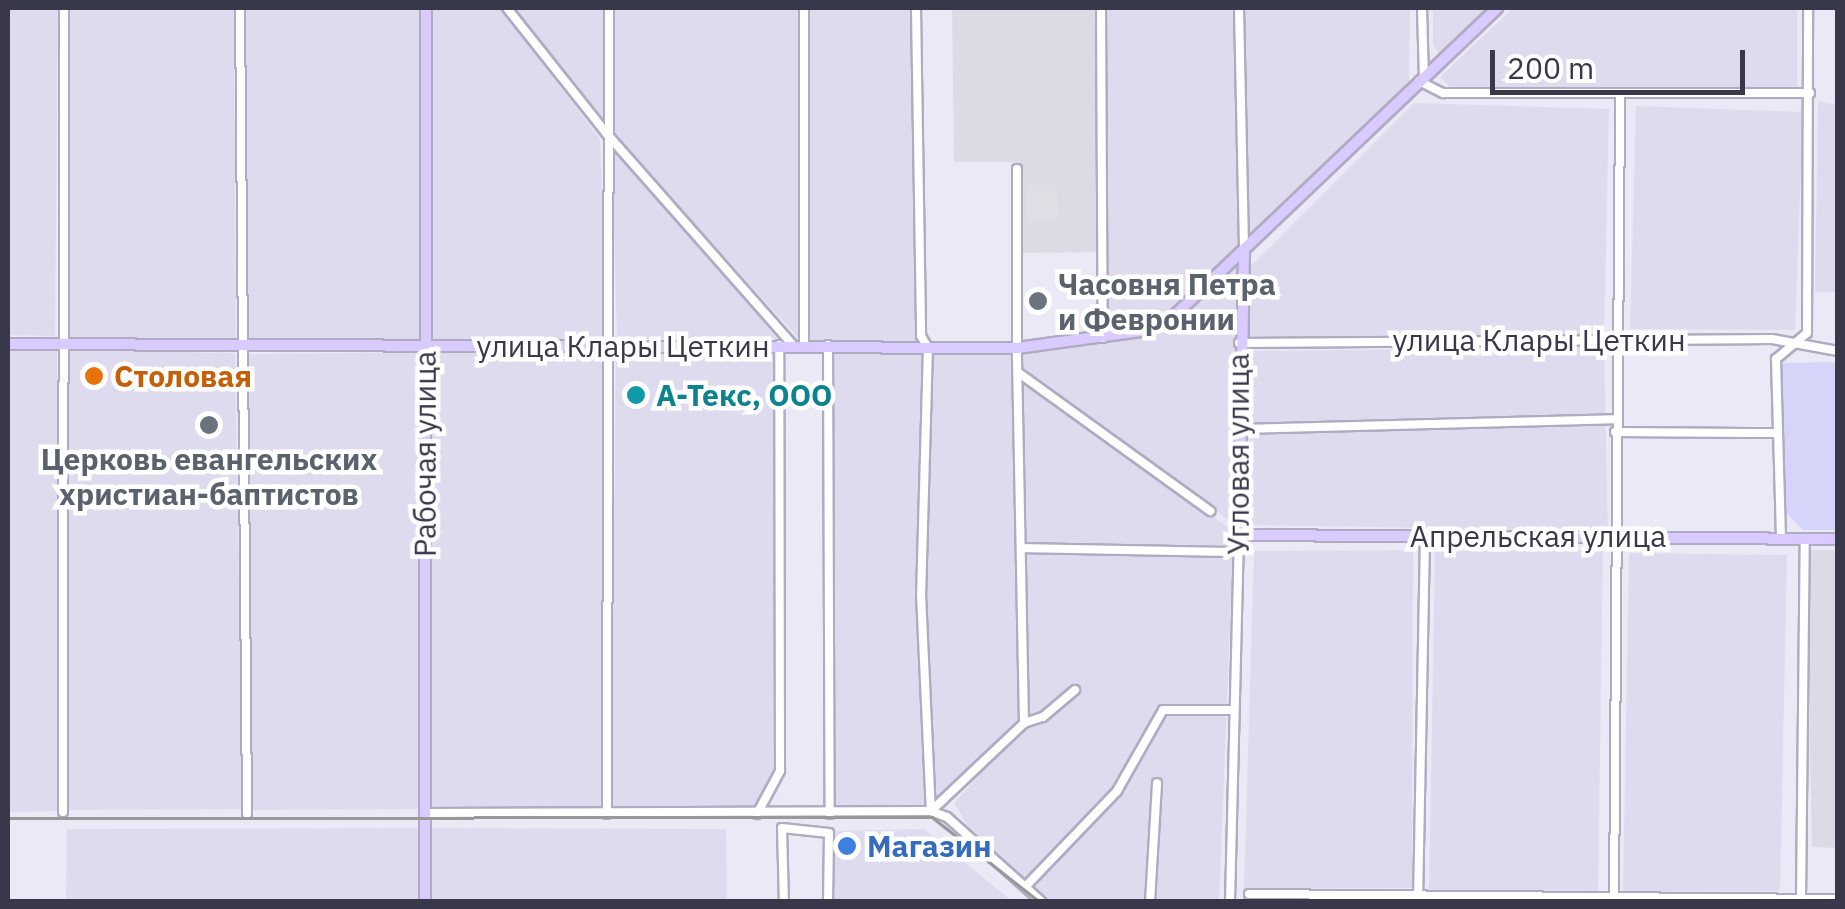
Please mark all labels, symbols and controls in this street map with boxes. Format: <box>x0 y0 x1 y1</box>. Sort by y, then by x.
scale bar <box>1495 30 1750 92</box>
text: 200 m <box>1507 48 1594 87</box>
place label: Часовня Петра и Февронии <box>1058 266 1276 336</box>
marker: Часовня Петра и Февронии <box>1027 290 1049 312</box>
street label: улица Клары Цеткин <box>1392 322 1686 358</box>
street label: улица Клары Цеткин <box>476 328 770 364</box>
street label: Рабочая улица <box>407 351 443 557</box>
street label: Угловая улица <box>1220 353 1256 555</box>
place label: Столовая <box>114 358 252 394</box>
marker: Столовая <box>83 365 105 387</box>
place label: А-Текс, ООО <box>656 377 832 413</box>
marker: А-Текс, ООО <box>625 384 647 406</box>
marker: Церковь евангельских христиан-баптистов <box>198 414 220 436</box>
place label: Церковь евангельских христиан-баптистов <box>41 441 377 512</box>
street label: Апрельская улица <box>1410 518 1666 554</box>
place label: Магазин <box>867 828 992 864</box>
marker: Магазин <box>836 835 858 857</box>

